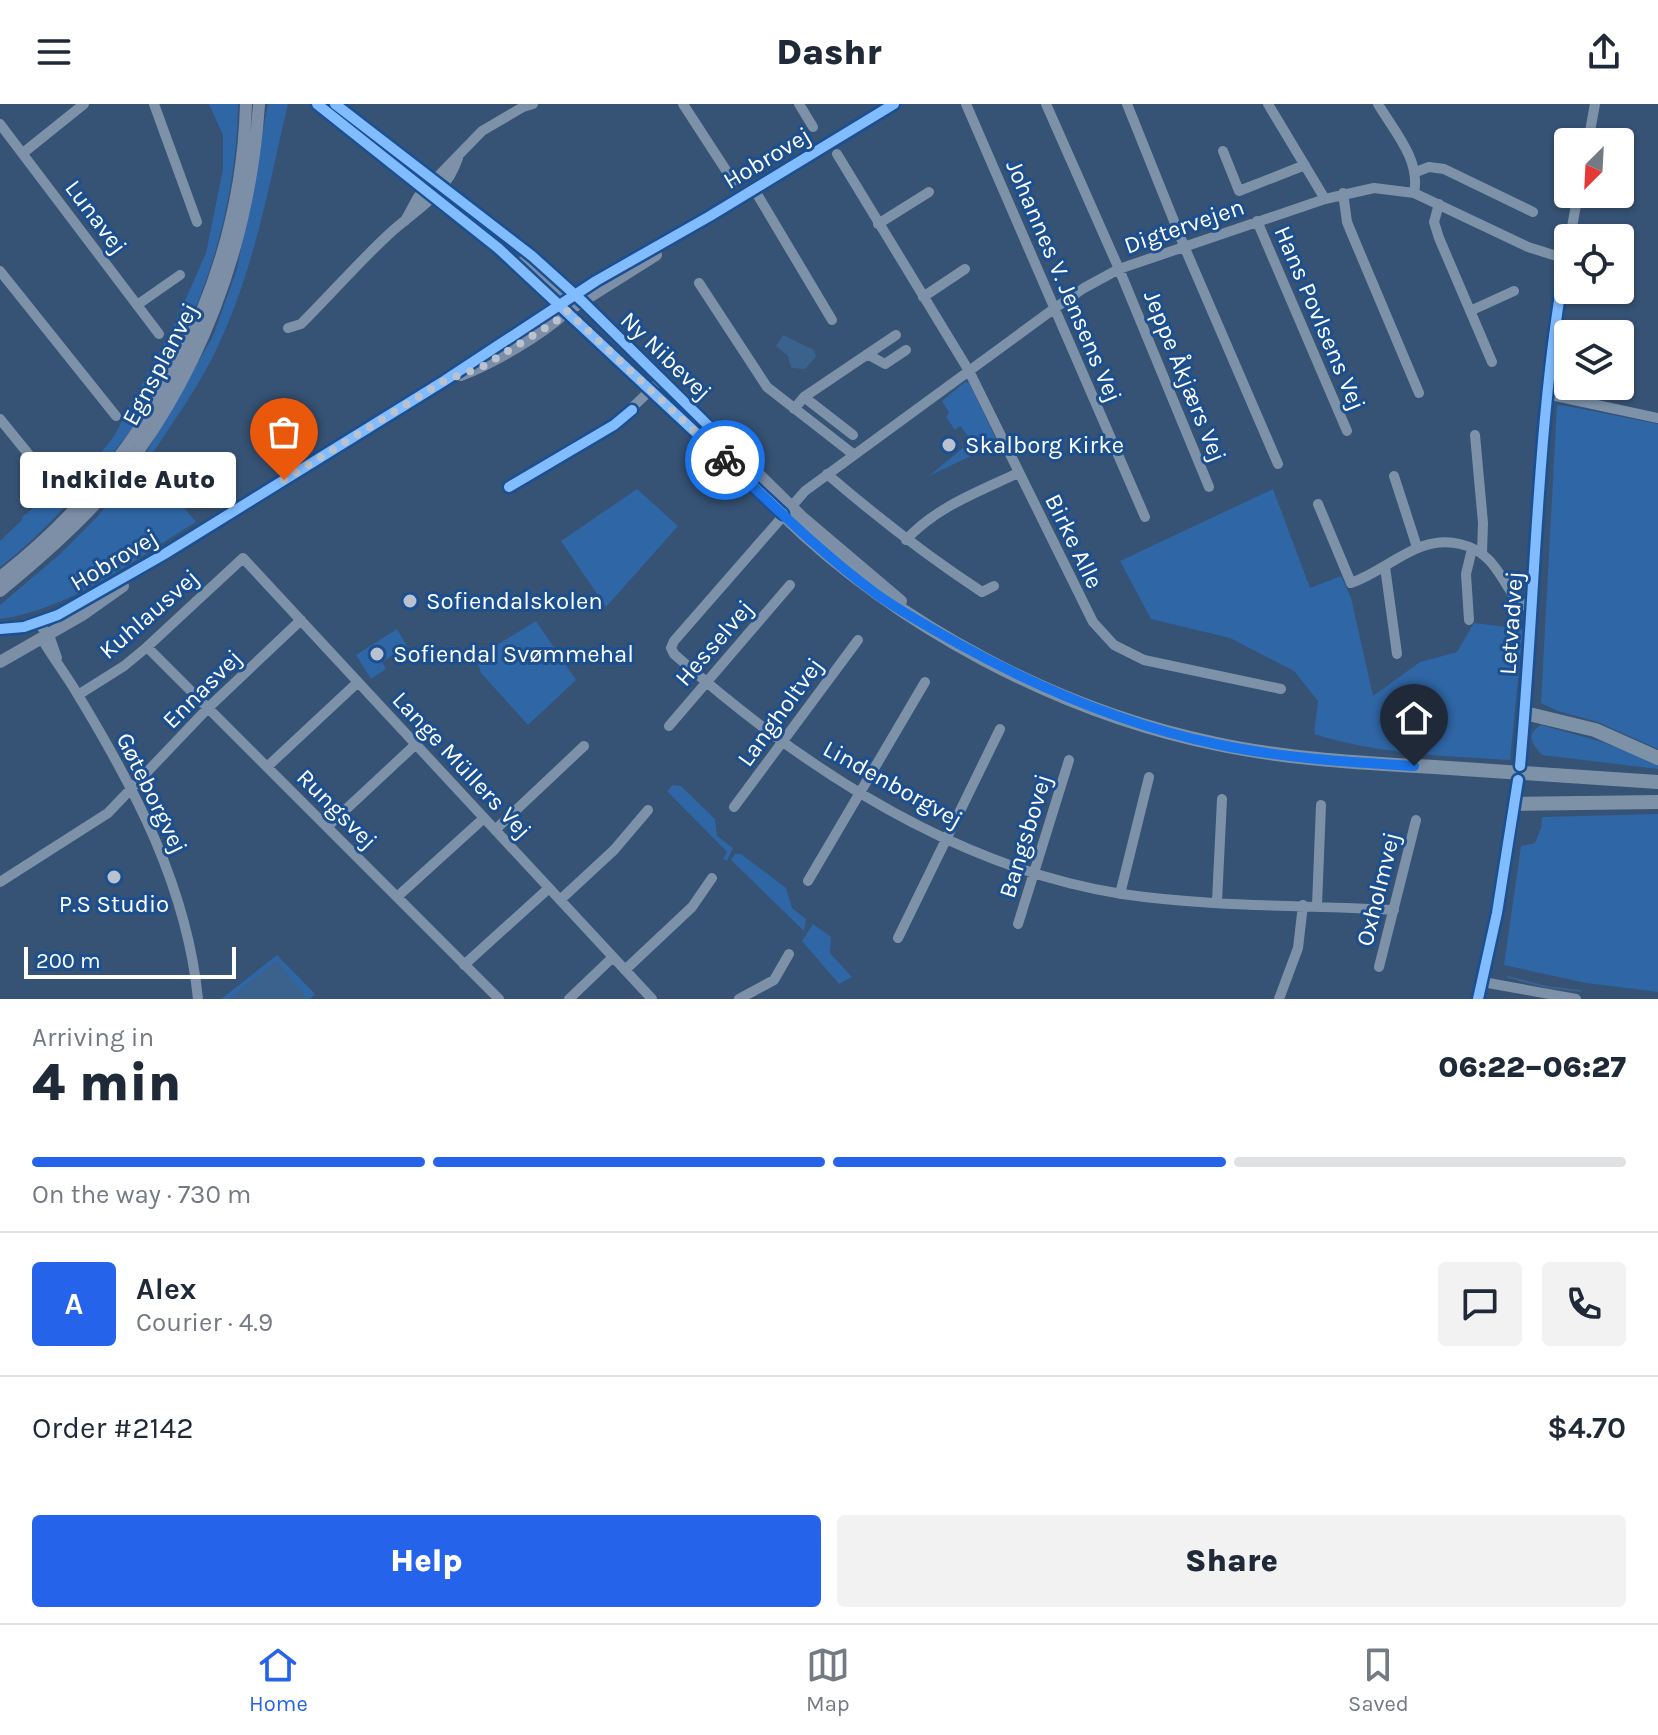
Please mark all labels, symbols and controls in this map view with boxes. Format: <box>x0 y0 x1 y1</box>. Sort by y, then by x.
icon: menu <box>32 30 76 74</box>
icon: share <box>1582 30 1626 74</box>
text: Dashr <box>776 31 882 73</box>
street label: Hobrovej <box>718 121 816 195</box>
north arrow <box>1554 128 1634 208</box>
map controls <box>1554 128 1634 400</box>
street label: Johannes V. Jensens Vej <box>1000 156 1128 406</box>
street label: Lunavej <box>59 174 133 260</box>
street label: Digtervejen <box>1120 192 1248 260</box>
street label: Hans Povlsens Vej <box>1269 222 1371 414</box>
button: locate <box>1554 224 1634 304</box>
street label: Jeppe Åkjærs Vej <box>1138 286 1233 466</box>
street label: Egnsplanvej <box>116 298 204 430</box>
street label: Ny Nibevej <box>615 306 717 406</box>
button: layers <box>1554 320 1634 400</box>
pin <box>250 398 318 480</box>
icon: bag <box>262 410 306 454</box>
courier <box>685 420 765 500</box>
place label: Skalborg Kirke <box>965 431 1124 459</box>
marker: Skalborg Kirke <box>940 436 958 454</box>
icon: bike <box>703 438 747 482</box>
callout: Indkilde Auto <box>20 452 236 508</box>
text: Indkilde Auto <box>41 464 215 495</box>
street label: Birke Alle <box>1039 489 1109 593</box>
street label: Hobrovej <box>65 523 163 597</box>
street label: Kuhlausvej <box>94 563 204 665</box>
street label: Letvadvej <box>1493 570 1529 676</box>
place label: Sofiendalskolen <box>426 587 603 615</box>
marker: Sofiendalskolen <box>401 592 419 610</box>
street label: Hesselvej <box>669 594 759 692</box>
place label: Sofiendal Svømmehal <box>393 640 634 668</box>
street label: Ennasvej <box>157 644 247 734</box>
marker: Sofiendal Svømmehal <box>368 645 386 663</box>
street label: Langholtvej <box>731 652 829 772</box>
pin <box>1380 684 1448 766</box>
street label: Lange Müllers Vej <box>387 686 537 844</box>
icon: home <box>1392 696 1436 740</box>
street label: Gøteborgvej <box>111 728 193 858</box>
street label: Lindenborgvej <box>818 734 968 834</box>
street label: Rungsvej <box>291 763 383 855</box>
street label: Bangsbovej <box>993 771 1057 901</box>
street label: Oxholmvej <box>1350 829 1406 949</box>
marker: P.S Studio <box>105 868 123 886</box>
place label: P.S Studio <box>59 890 169 918</box>
scale bar <box>24 943 236 979</box>
text: 200 m <box>36 948 101 974</box>
text: Arriving in <box>32 1022 154 1053</box>
text: 06:22–06:27 <box>1438 1049 1626 1085</box>
text: 4 min <box>32 1052 181 1113</box>
text: On the way · 730 m <box>32 1179 251 1210</box>
button: chat <box>1438 1262 1522 1346</box>
button: phone <box>1542 1262 1626 1346</box>
text: Alex <box>136 1271 196 1307</box>
text: A <box>65 1286 83 1322</box>
text: Courier · 4.9 <box>136 1307 273 1338</box>
text: Order #2142 <box>32 1410 194 1446</box>
text: $4.70 <box>1547 1410 1626 1446</box>
button: Help <box>32 1515 821 1607</box>
button: Share <box>837 1515 1626 1607</box>
tab: Home <box>249 1643 308 1717</box>
tab: Map <box>806 1643 850 1717</box>
tab: Saved <box>1348 1643 1409 1717</box>

